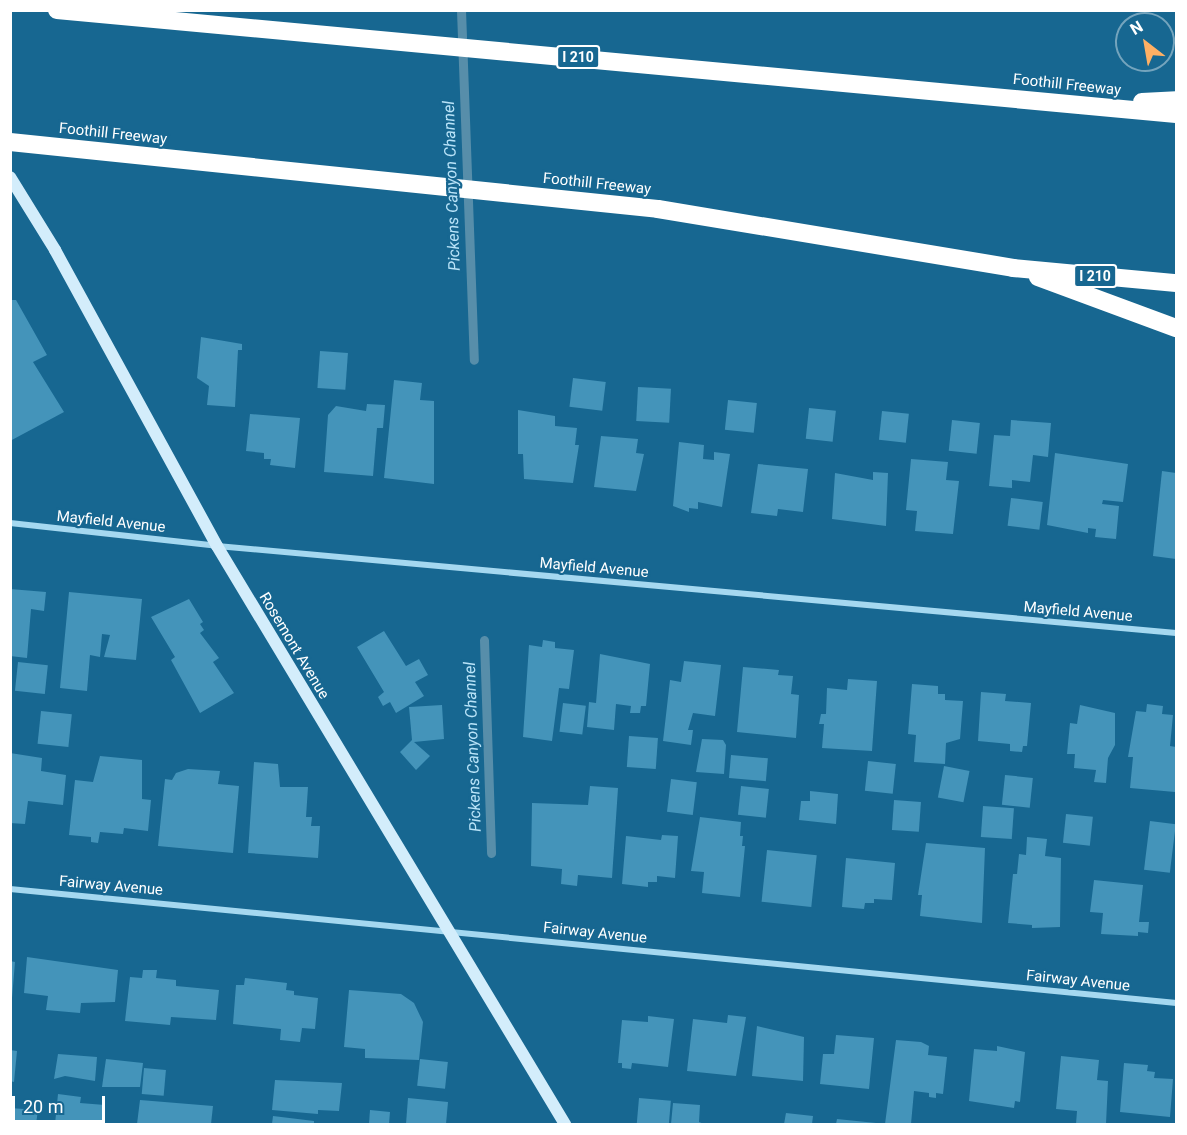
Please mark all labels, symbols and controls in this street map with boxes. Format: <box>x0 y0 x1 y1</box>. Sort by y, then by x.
north arrow <box>1115 12 1175 72</box>
text: N <box>1127 17 1146 39</box>
road number: I 210 <box>556 46 600 68</box>
street label: Foothill Freeway <box>1012 70 1122 100</box>
water label: Pickens Canyon Channel <box>439 101 465 271</box>
street label: Foothill Freeway <box>58 119 168 149</box>
street label: Foothill Freeway <box>542 169 652 199</box>
road number: I 210 <box>1072 265 1118 287</box>
street label: Mayfield Avenue <box>56 507 166 537</box>
street label: Mayfield Avenue <box>539 554 649 582</box>
street label: Rosemont Avenue <box>255 589 333 703</box>
street label: Mayfield Avenue <box>1023 598 1133 626</box>
water label: Pickens Canyon Channel <box>460 662 486 832</box>
street label: Fairway Avenue <box>58 872 164 900</box>
street label: Fairway Avenue <box>542 919 648 947</box>
street label: Fairway Avenue <box>1025 967 1131 995</box>
scale bar <box>15 1084 108 1122</box>
text: 20 m <box>23 1096 63 1117</box>

